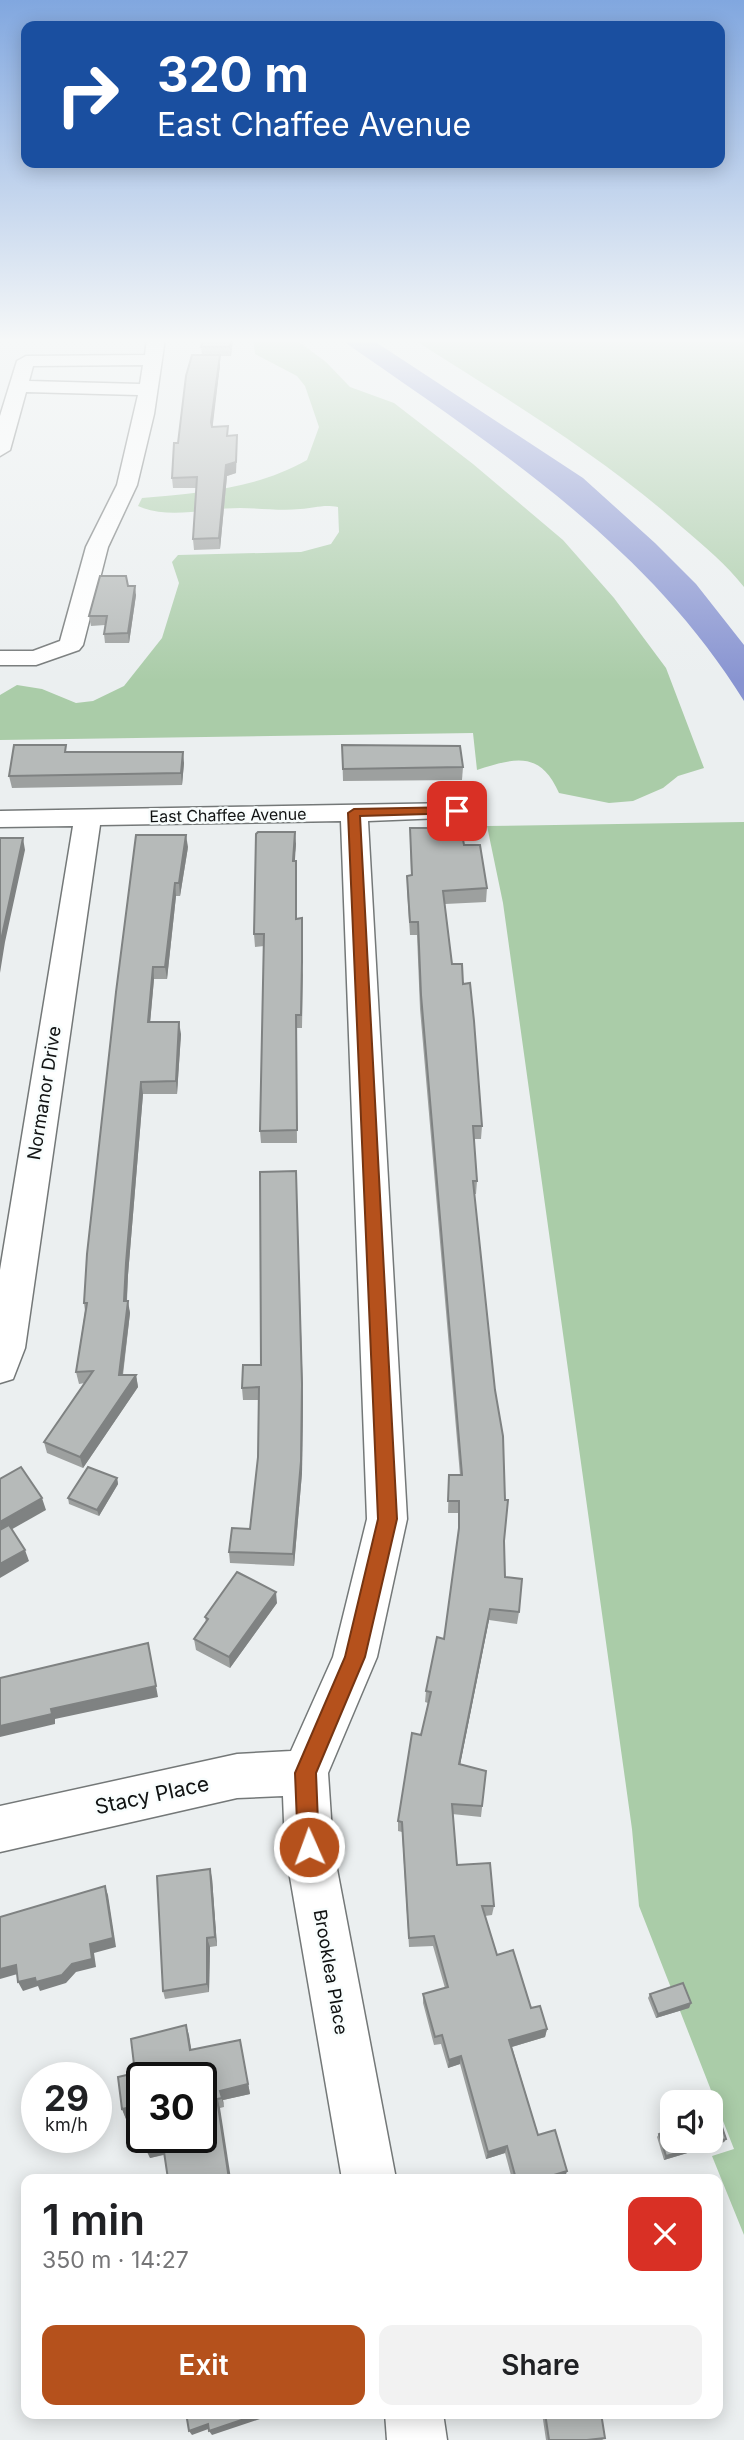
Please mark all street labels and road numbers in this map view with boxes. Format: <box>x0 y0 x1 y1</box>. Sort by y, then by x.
street label: East Chaffee Avenue <box>149 804 307 826</box>
street label: Normanor Drive <box>23 1025 65 1161</box>
street label: Stacy Place <box>93 1771 211 1819</box>
street label: Brooklea Place <box>310 1908 352 2036</box>

